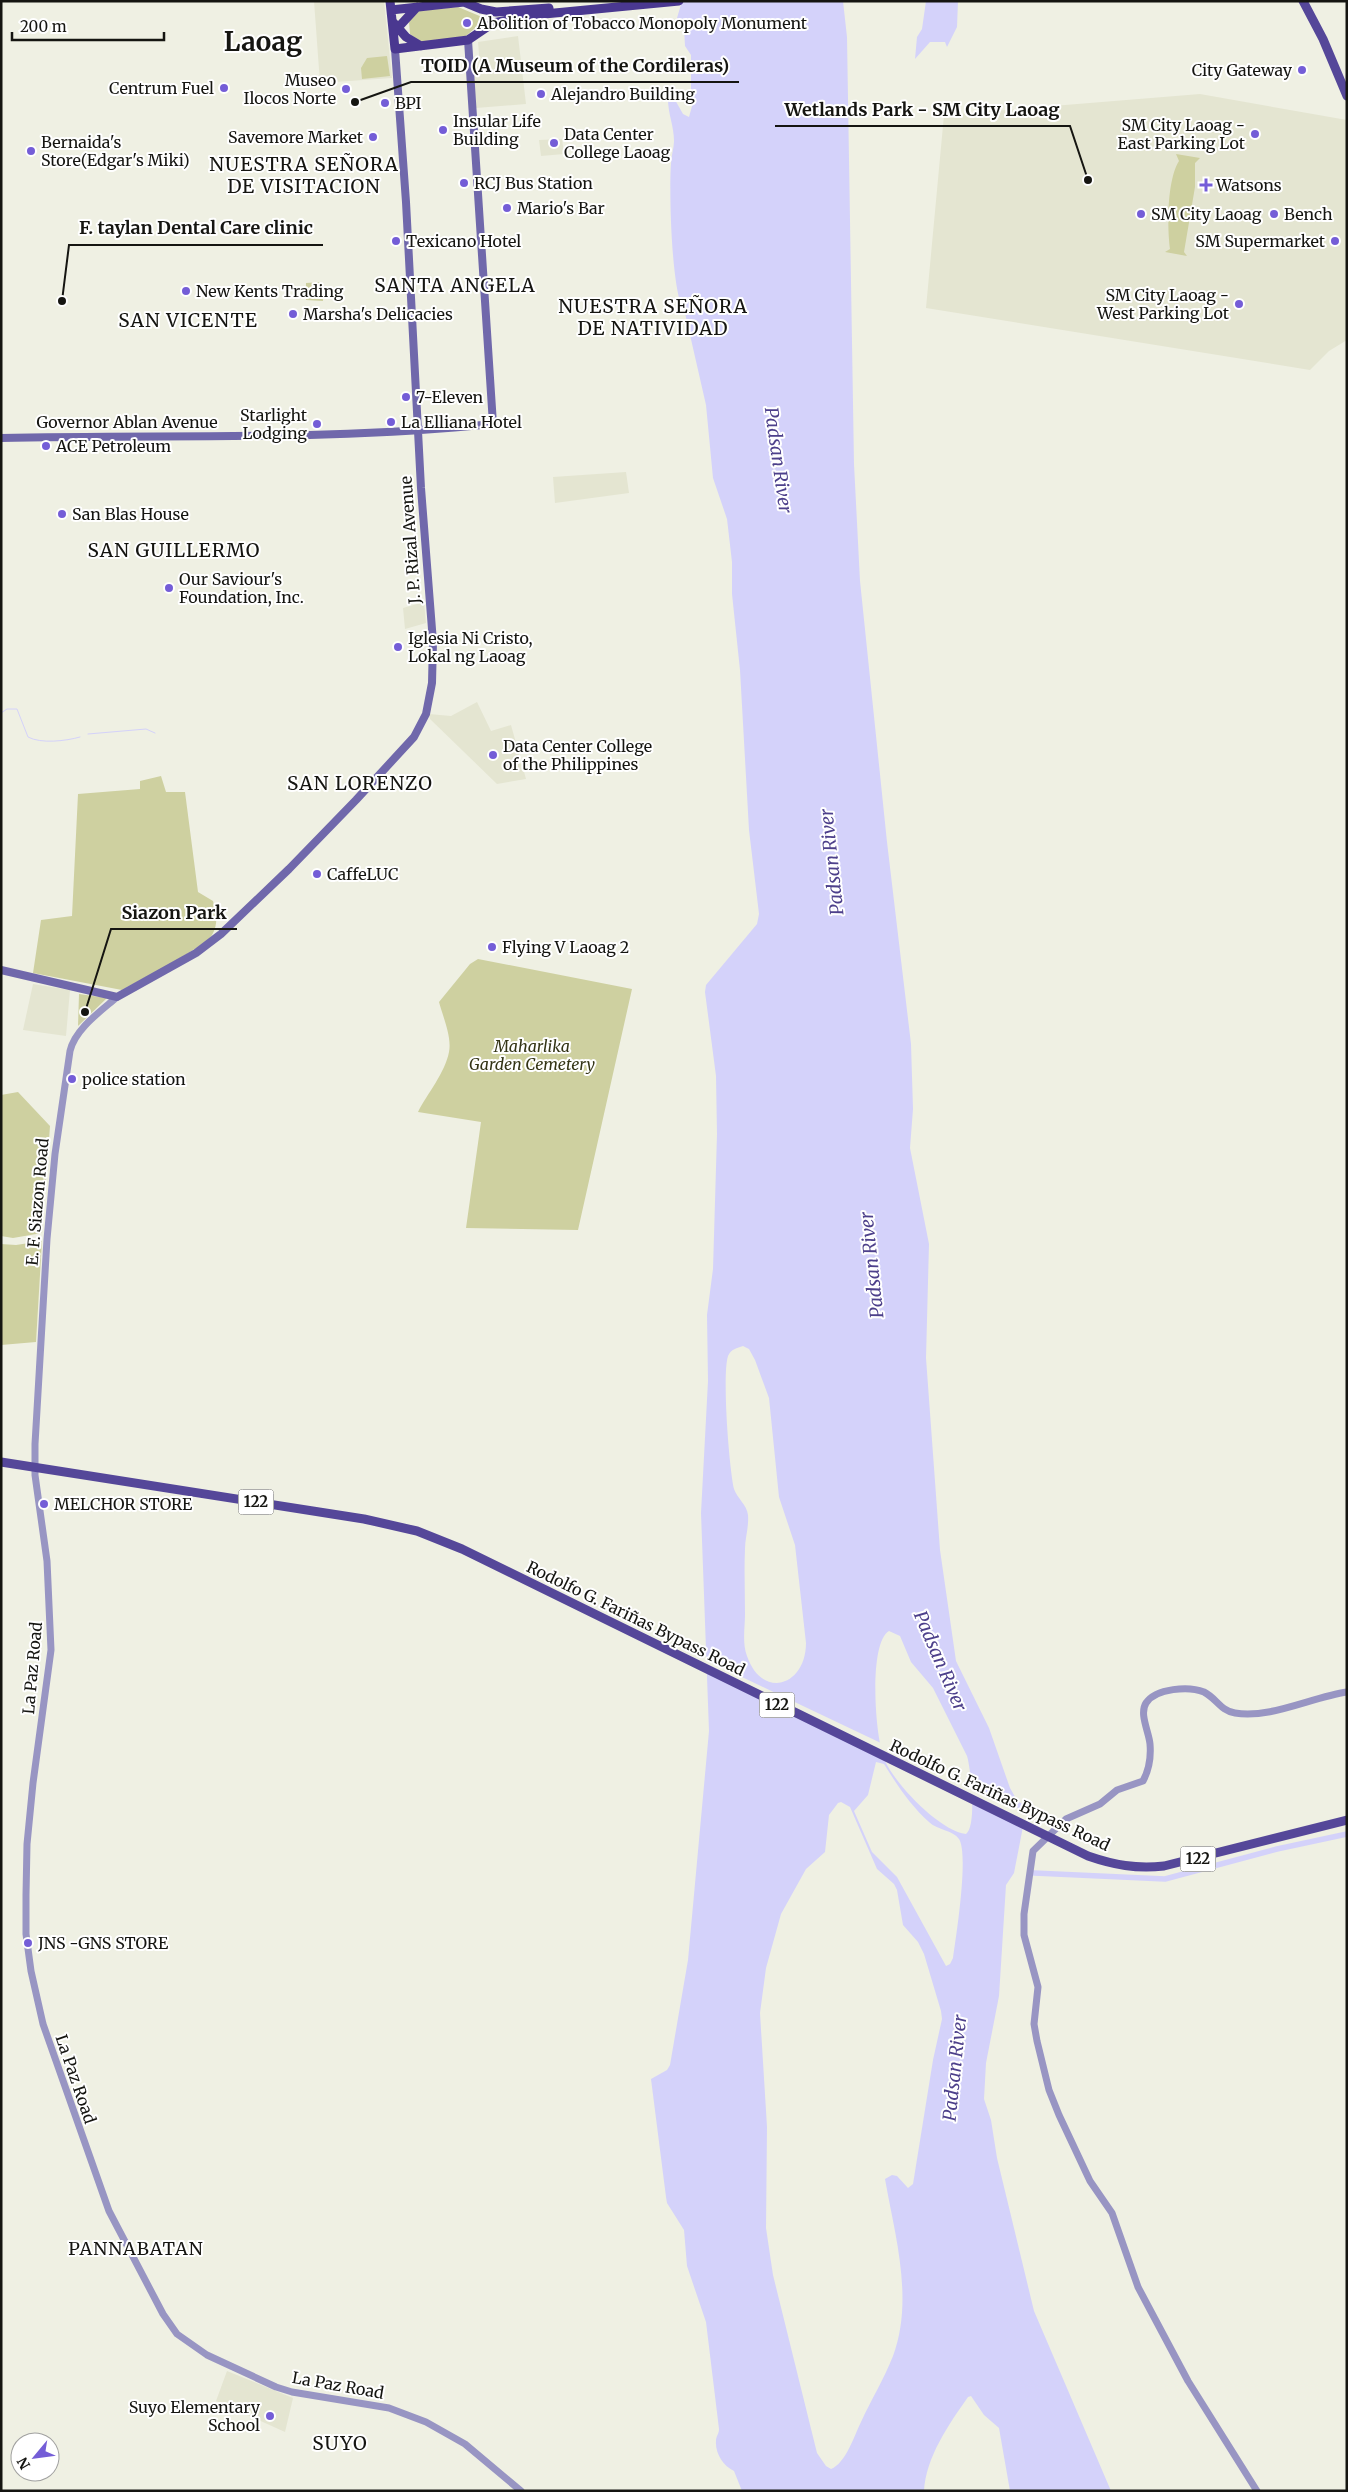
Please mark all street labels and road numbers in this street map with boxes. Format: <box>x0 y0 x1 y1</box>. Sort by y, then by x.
street label: Governor Ablan Avenue <box>36 412 218 432</box>
street label: J. P. Rizal Avenue <box>396 475 425 606</box>
street label: E. F. Siazon Road <box>21 1137 53 1267</box>
road number: 122 <box>238 1490 274 1514</box>
street label: Rodolfo G. Fariñas Bypass Road <box>523 1556 749 1680</box>
street label: La Paz Road <box>18 1621 46 1715</box>
road number: 122 <box>760 1692 794 1718</box>
street label: Rodolfo G. Fariñas Bypass Road <box>887 1735 1114 1855</box>
road number: 122 <box>1180 1846 1216 1872</box>
street label: La Paz Road <box>51 2032 101 2126</box>
street label: La Paz Road <box>291 2367 386 2403</box>

